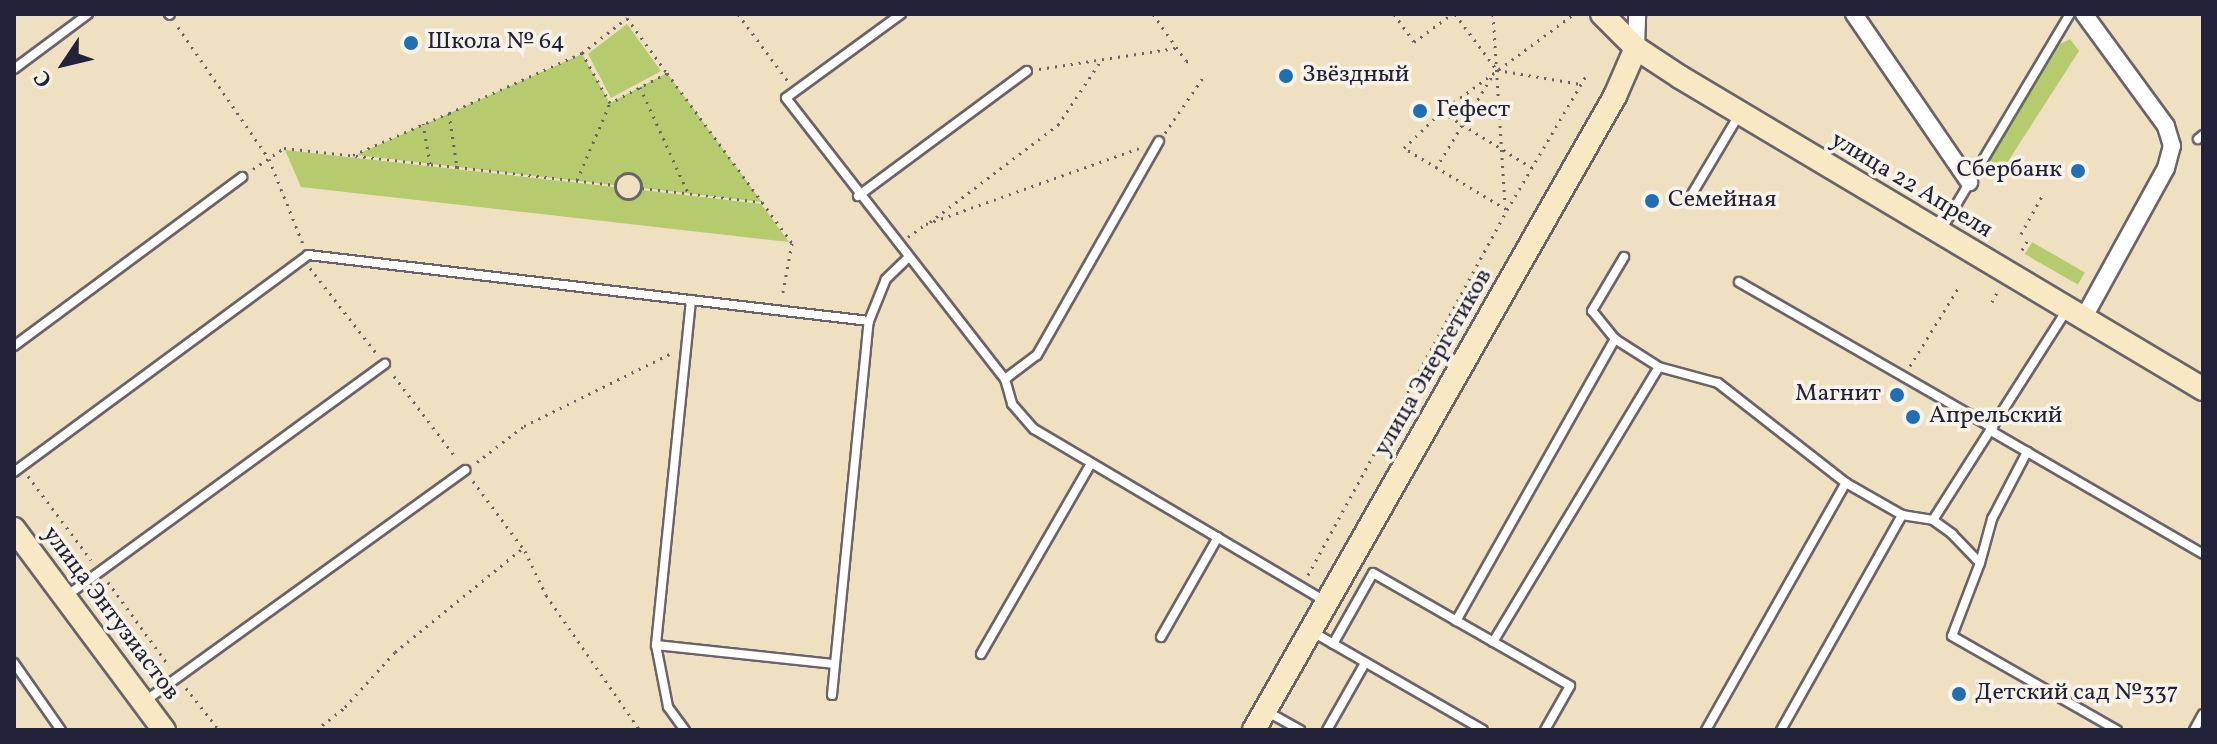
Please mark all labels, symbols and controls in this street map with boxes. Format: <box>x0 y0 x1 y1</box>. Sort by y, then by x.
north arrow <box>24 24 104 104</box>
place label: Школа № 64 <box>427 29 565 57</box>
marker: Школа № 64 <box>402 34 420 52</box>
place label: Звёздный <box>1302 62 1409 90</box>
text: С <box>27 63 61 93</box>
marker: Звёздный <box>1277 67 1295 85</box>
place label: Гефест <box>1436 97 1510 125</box>
marker: Гефест <box>1411 102 1429 120</box>
street label: улица 22 Апреля <box>1825 126 1997 246</box>
place label: Сбербанк <box>1956 157 2062 185</box>
marker: Сбербанк <box>2069 162 2087 180</box>
place label: Семейная <box>1668 187 1777 215</box>
marker: Семейная <box>1643 192 1661 210</box>
street label: улица Энергетиков <box>1369 264 1499 462</box>
place label: Магнит <box>1795 381 1881 409</box>
marker: Магнит <box>1888 386 1906 404</box>
place label: Апрельский <box>1929 403 2062 431</box>
marker: Апрельский <box>1904 408 1922 426</box>
street label: улица Энтузиастов <box>35 521 185 707</box>
place label: Детский сад №337 <box>1975 680 2178 708</box>
marker: Детский сад №337 <box>1950 685 1968 703</box>

